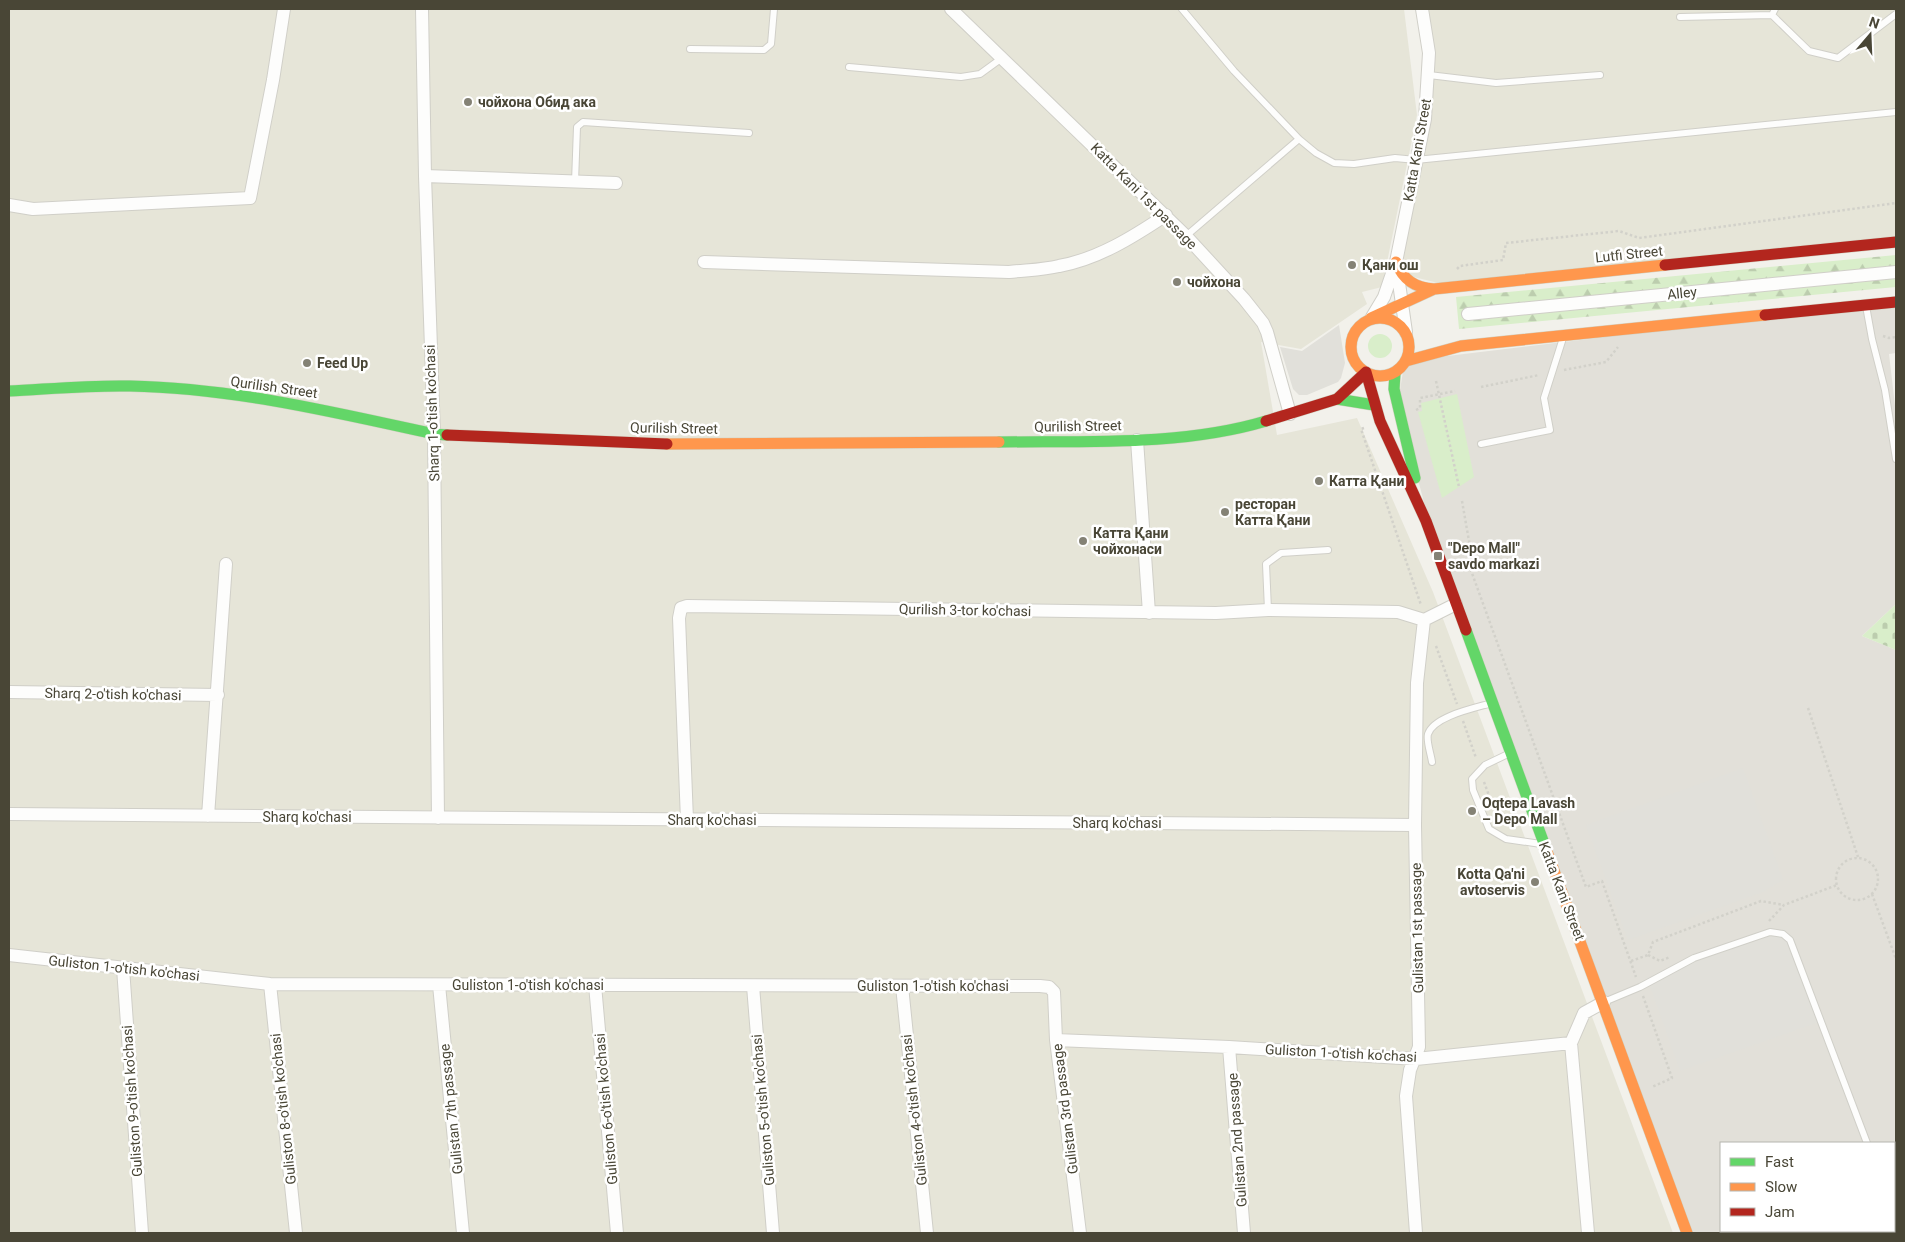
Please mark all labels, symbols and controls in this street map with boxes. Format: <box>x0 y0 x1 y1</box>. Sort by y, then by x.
north arrow <box>1845 10 1895 60</box>
text: N <box>1867 14 1882 32</box>
place label: чойхона Обид ака <box>478 94 596 110</box>
marker: чойхона Обид ака <box>462 96 474 108</box>
street label: Katta Kani Street <box>1400 97 1434 203</box>
street label: Katta Kani 1st passage <box>1088 140 1200 252</box>
street label: Lutfi Street <box>1594 242 1664 265</box>
place label: Қани ош <box>1362 257 1419 273</box>
marker: Қани ош <box>1346 259 1358 271</box>
place label: чойхона <box>1187 274 1241 290</box>
marker: чойхона <box>1171 276 1183 288</box>
street label: Alley <box>1666 283 1698 303</box>
street label: Sharq 1-o'tish ko'chasi <box>422 344 442 482</box>
place label: Feed Up <box>317 355 368 371</box>
marker: Feed Up <box>301 357 313 369</box>
street label: Qurilish Street <box>229 373 319 401</box>
street label: Qurilish Street <box>1034 417 1122 435</box>
street label: Qurilish Street <box>630 419 718 437</box>
place label: Катта Қани <box>1329 473 1404 489</box>
marker: Катта Қани <box>1313 475 1325 487</box>
place label: ресторан Катта Қани <box>1235 496 1310 528</box>
marker: ресторан Катта Қани <box>1219 506 1231 518</box>
place label: Катта Қани чойхонаси <box>1093 525 1168 557</box>
marker: Катта Қани чойхонаси <box>1077 535 1089 547</box>
place label: "Depo Mall" savdo markazi <box>1448 540 1539 572</box>
marker: "Depo Mall" savdo markazi <box>1432 550 1444 562</box>
street label: Qurilish 3-tor ko'chasi <box>899 601 1031 619</box>
street label: Sharq 2-o'tish ko'chasi <box>44 685 182 703</box>
place label: Oqtepa Lavash – Depo Mall <box>1482 795 1575 827</box>
marker: Oqtepa Lavash – Depo Mall <box>1466 805 1478 817</box>
street label: Sharq ko'chasi <box>262 809 352 825</box>
street label: Sharq ko'chasi <box>667 812 757 828</box>
street label: Sharq ko'chasi <box>1072 815 1162 831</box>
street label: Katta Kani Street <box>1536 839 1588 943</box>
street label: Gulistan 1st passage <box>1408 863 1426 993</box>
place label: Kotta Qa'ni avtoservis <box>1457 866 1525 898</box>
marker: Kotta Qa'ni avtoservis <box>1529 876 1541 888</box>
street label: Guliston 1-o'tish ko'chasi <box>48 952 200 984</box>
street label: Guliston 1-o'tish ko'chasi <box>452 977 604 993</box>
street label: Guliston 1-o'tish ko'chasi <box>857 978 1009 994</box>
street label: Guliston 9-o'tish ko'chasi <box>119 1025 145 1177</box>
street label: Guliston 8-o'tish ko'chasi <box>267 1033 299 1185</box>
street label: Guliston 6-o'tish ko'chasi <box>591 1033 621 1185</box>
street label: Guliston 5-o'tish ko'chasi <box>748 1034 778 1186</box>
street label: Guliston 4-o'tish ko'chasi <box>898 1034 930 1186</box>
street label: Guliston 1-o'tish ko'chasi <box>1265 1041 1417 1065</box>
street label: Gulistan 7th passage <box>436 1043 466 1175</box>
street label: Gulistan 3rd passage <box>1049 1043 1081 1175</box>
street label: Gulistan 2nd passage <box>1224 1072 1250 1208</box>
legend <box>1720 1142 1895 1232</box>
text: Fast <box>1765 1153 1794 1171</box>
text: Slow <box>1765 1178 1797 1196</box>
text: Jam <box>1765 1203 1795 1221</box>

